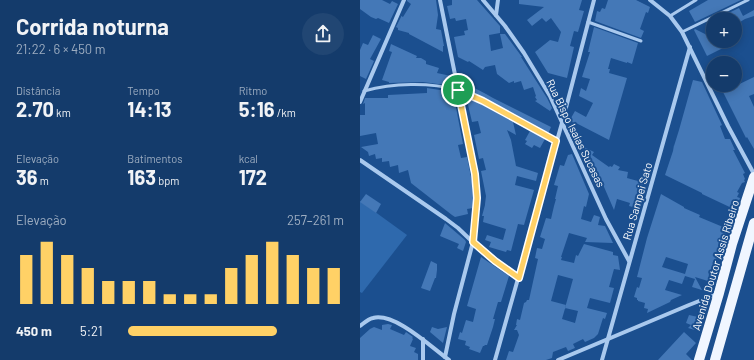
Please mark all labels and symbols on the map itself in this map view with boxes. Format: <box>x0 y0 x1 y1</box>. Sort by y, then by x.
pin <box>441 73 475 107</box>
street label: Rua Bispo Isaías Sucasas <box>544 77 608 189</box>
street label: Rua Sampei Sato <box>620 161 654 241</box>
street label: Avenida Doutor Assis Ribeiro <box>689 198 741 332</box>

